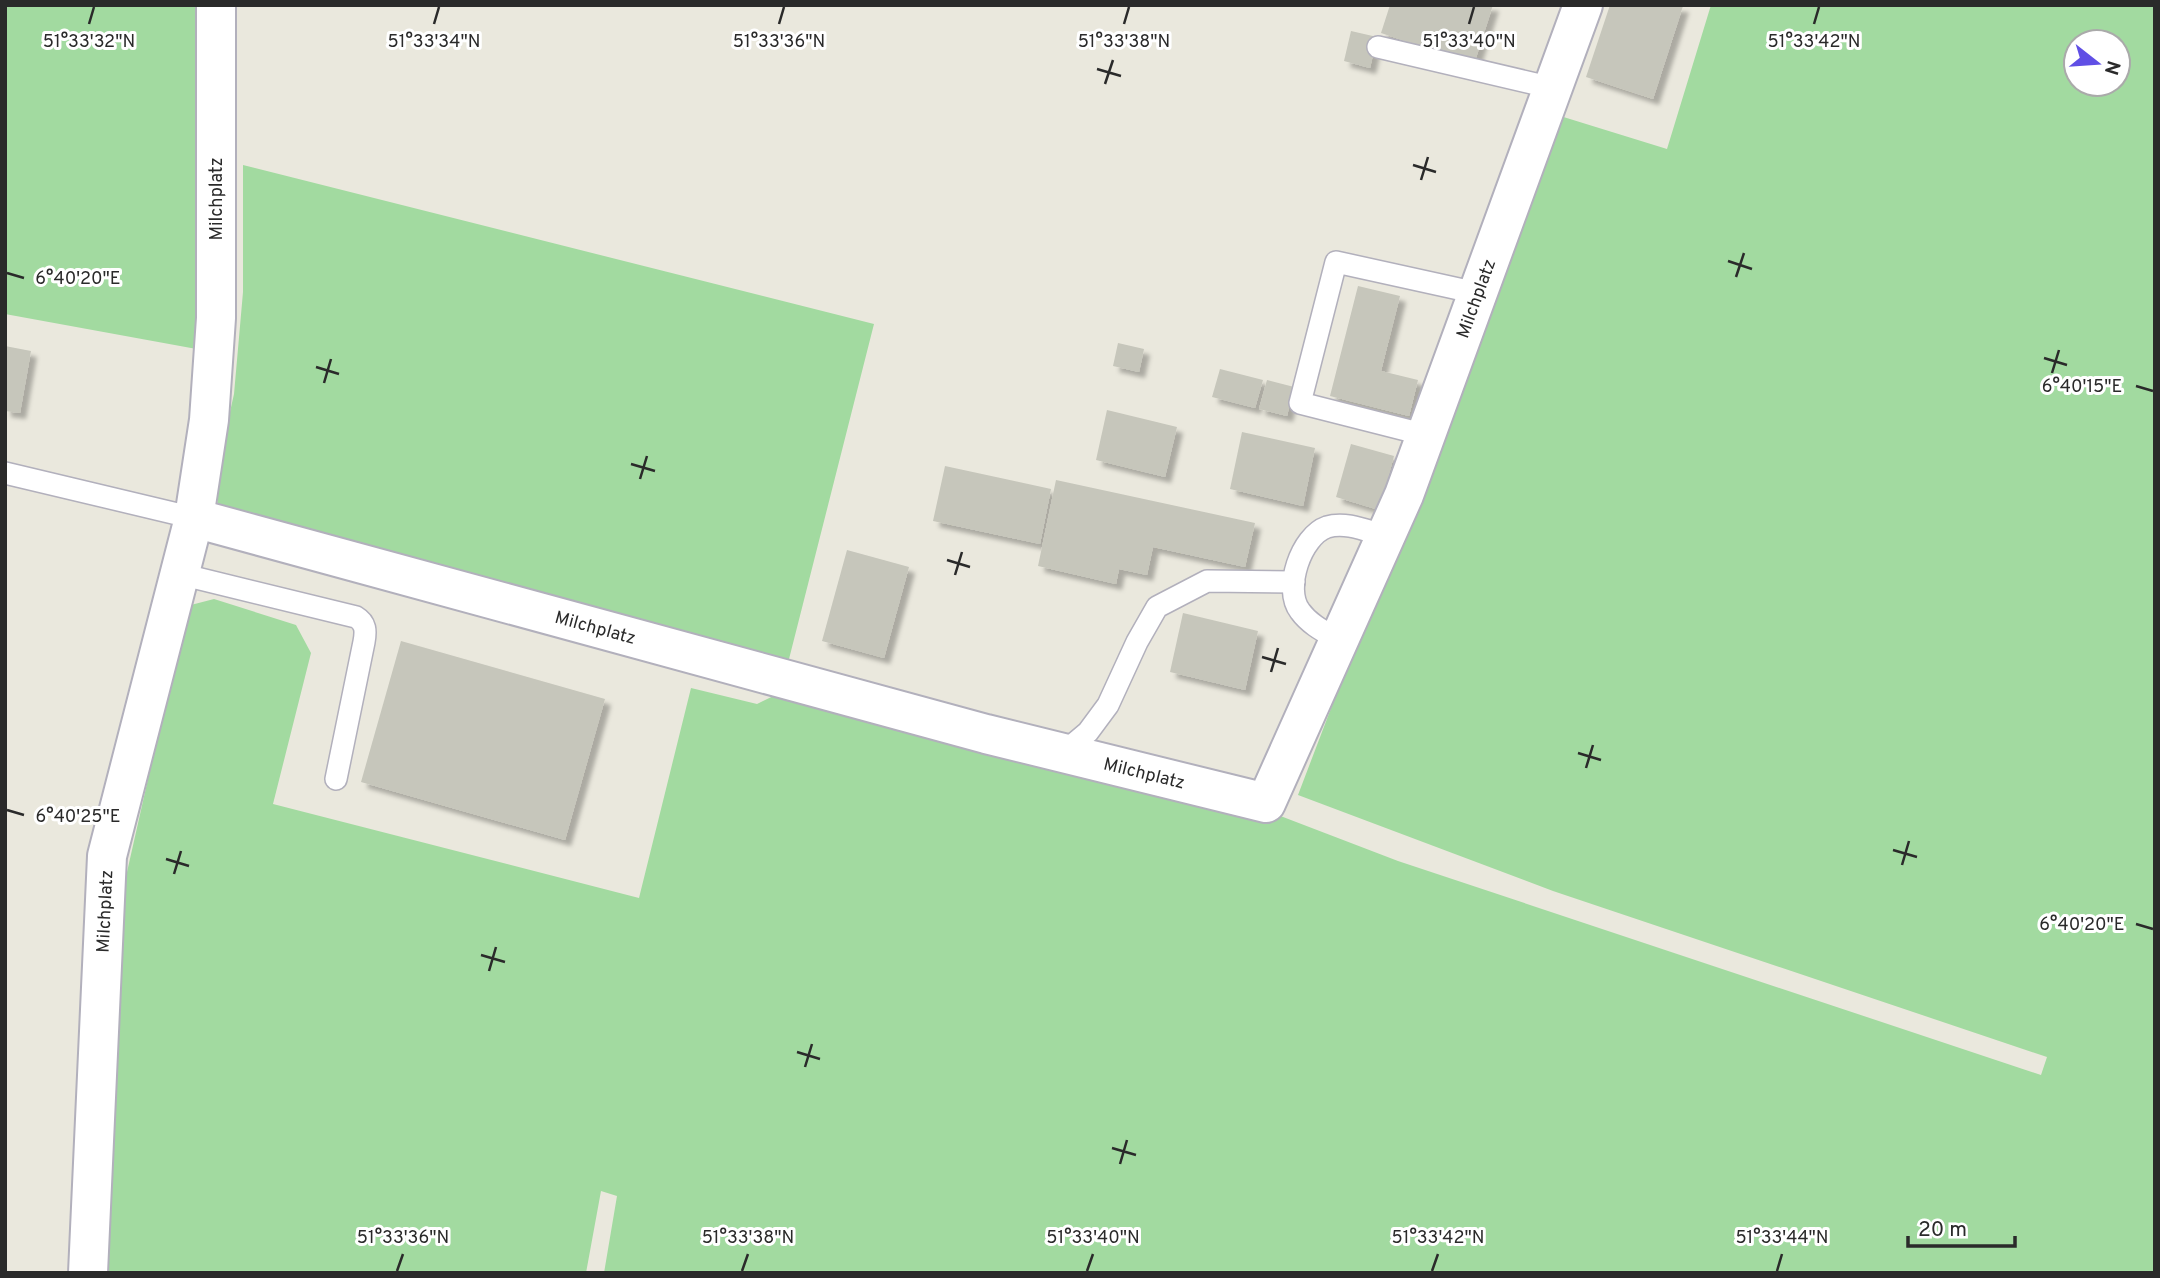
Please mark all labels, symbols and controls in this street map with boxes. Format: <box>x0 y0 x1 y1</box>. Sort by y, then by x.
north arrow <box>2062 28 2132 98</box>
text: 51°33'32"N <box>43 31 135 54</box>
text: 51°33'34"N <box>388 31 480 54</box>
text: 51°33'36"N <box>733 31 825 54</box>
text: 51°33'38"N <box>1078 31 1170 54</box>
text: 51°33'40"N <box>1422 31 1516 54</box>
text: 51°33'42"N <box>1768 31 1860 54</box>
text: N <box>2098 57 2125 77</box>
street label: Milchplatz <box>206 158 229 240</box>
street label: Milchplatz <box>1452 256 1502 342</box>
text: 6°40'20"E <box>35 268 121 291</box>
text: 6°40'15"E <box>2042 376 2122 399</box>
street label: Milchplatz <box>552 607 638 651</box>
street label: Milchplatz <box>1101 753 1187 796</box>
text: 6°40'25"E <box>36 806 120 829</box>
street label: Milchplatz <box>93 869 119 953</box>
text: 6°40'20"E <box>2039 914 2125 937</box>
scale bar <box>1908 1204 2015 1248</box>
text: 20 m <box>1918 1217 1967 1244</box>
text: 51°33'36"N <box>357 1227 449 1250</box>
text: 51°33'38"N <box>702 1227 794 1250</box>
text: 51°33'40"N <box>1046 1227 1140 1250</box>
text: 51°33'42"N <box>1392 1227 1484 1250</box>
text: 51°33'44"N <box>1735 1227 1829 1250</box>

